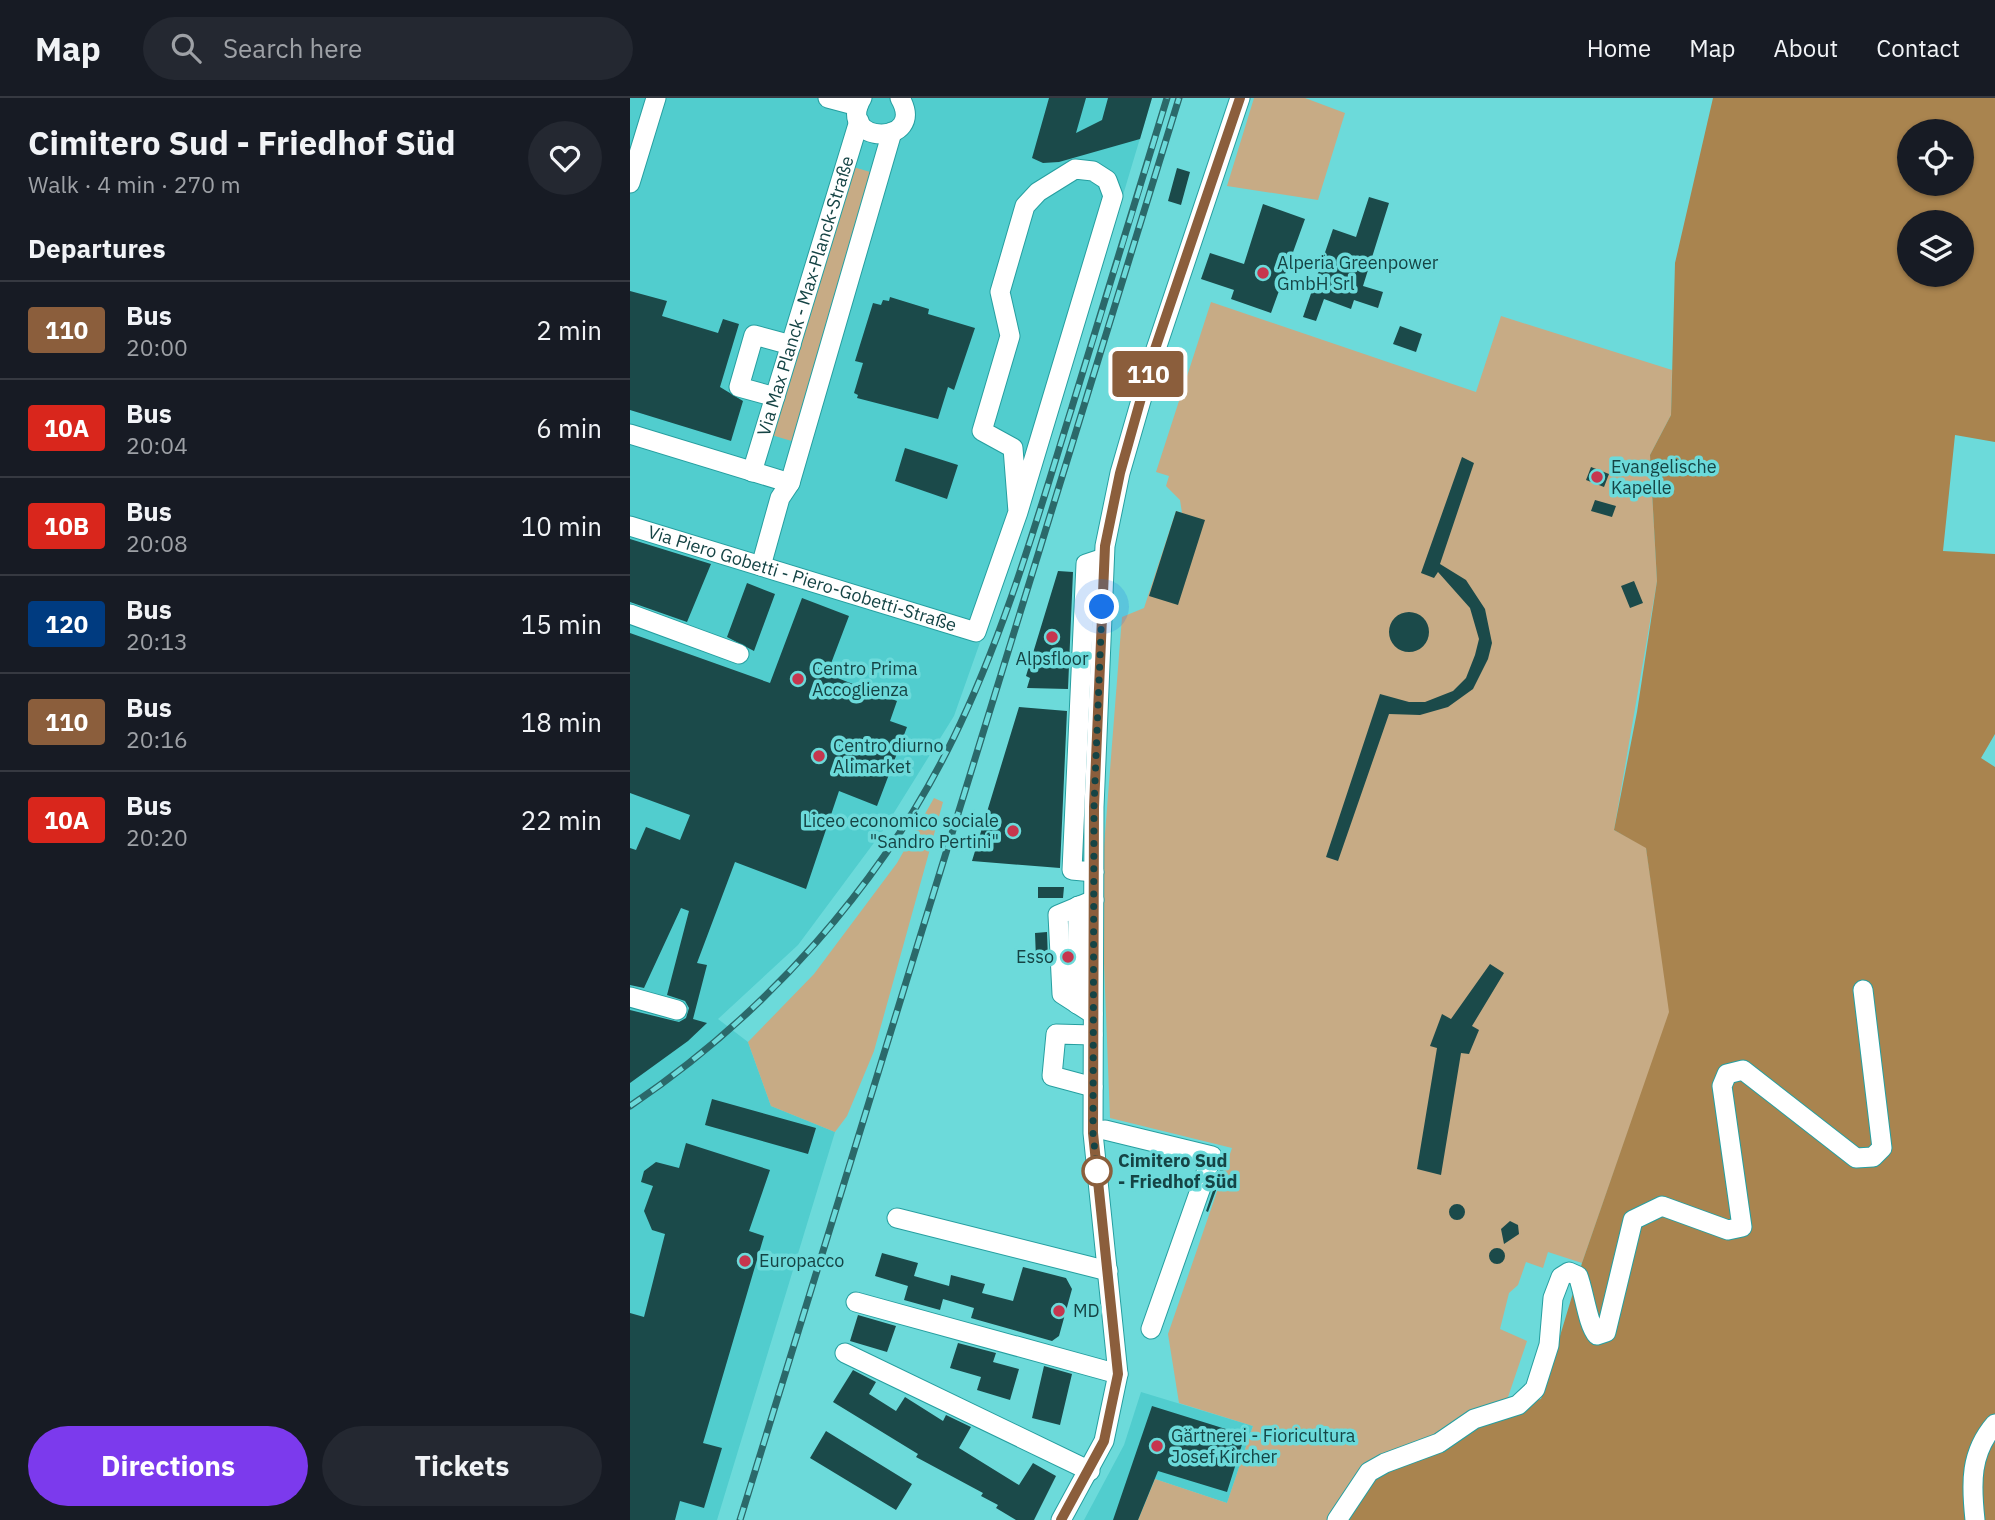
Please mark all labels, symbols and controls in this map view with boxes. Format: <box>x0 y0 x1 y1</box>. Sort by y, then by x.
search box <box>143 17 633 80</box>
text: Map <box>35 27 101 70</box>
icon: search <box>167 29 205 67</box>
text: Search here <box>223 31 362 65</box>
text: Home <box>1587 32 1651 64</box>
text: Map <box>1689 32 1735 64</box>
text: About <box>1773 32 1838 64</box>
text: Contact <box>1876 32 1960 64</box>
map controls <box>1897 119 1974 287</box>
button: locate <box>1897 119 1974 196</box>
text: Cimitero Sud - Friedhof Süd <box>28 121 455 164</box>
button: heart <box>528 121 602 195</box>
street label: Via Max Planck - Max-Planck-Straße <box>752 153 859 439</box>
text: Walk · 4 min · 270 m <box>28 169 241 199</box>
button: layers <box>1897 210 1974 287</box>
text: Departures <box>28 231 166 265</box>
place label: Alperia Greenpower GmbH Srl <box>1277 251 1439 295</box>
marker: Alperia Greenpower GmbH Srl <box>1255 265 1271 281</box>
text: Bus <box>126 298 172 332</box>
text: 2 min <box>536 313 602 347</box>
text: 110 <box>45 314 88 346</box>
text: 20:00 <box>126 332 188 362</box>
line badge: 110 <box>1108 351 1188 397</box>
text: 110 <box>1126 358 1170 390</box>
text: Bus <box>126 396 172 430</box>
text: 6 min <box>536 411 602 445</box>
text: 10A <box>44 412 89 444</box>
text: 20:04 <box>126 430 188 460</box>
place label: Evangelische Kapelle <box>1611 455 1717 499</box>
marker: Evangelische Kapelle <box>1589 469 1605 485</box>
text: Bus <box>126 494 172 528</box>
text: 10 min <box>521 509 602 543</box>
text: 10B <box>44 510 89 542</box>
street label: Via Piero Gobetti - Piero-Gobetti-Straße <box>645 520 960 636</box>
text: 20:08 <box>126 528 188 558</box>
your location <box>1084 589 1119 624</box>
text: Bus <box>126 592 172 626</box>
text: 15 min <box>521 607 602 641</box>
text: 120 <box>45 608 88 640</box>
text: 20:13 <box>126 626 188 656</box>
marker: Alpsfloor <box>1044 629 1060 645</box>
place label: Alpsfloor <box>1015 647 1089 670</box>
place label: Centro Prima Accoglienza <box>812 657 918 701</box>
marker: Centro Prima Accoglienza <box>790 671 806 687</box>
text: Bus <box>126 690 172 724</box>
text: 18 min <box>521 705 602 739</box>
text: 110 <box>45 706 88 738</box>
text: 20:16 <box>126 724 188 754</box>
place label: Centro diurno Alimarket <box>833 734 944 778</box>
marker: Centro diurno Alimarket <box>811 748 827 764</box>
text: Bus <box>126 788 172 822</box>
text: 22 min <box>521 803 602 837</box>
text: 10A <box>44 804 89 836</box>
place label: Liceo economico sociale "Sandro Pertini" <box>803 809 999 853</box>
text: 20:20 <box>126 822 188 852</box>
marker: Liceo economico sociale "Sandro Pertini" <box>1005 823 1021 839</box>
place label: Esso <box>1016 945 1054 968</box>
marker: Esso <box>1060 949 1076 965</box>
place label: Cimitero Sud - Friedhof Süd <box>1118 1149 1237 1193</box>
marker: Cimitero Sud - Friedhof Süd <box>1082 1156 1112 1186</box>
place label: Europacco <box>759 1249 844 1272</box>
marker: Europacco <box>737 1253 753 1269</box>
place label: MD <box>1073 1299 1100 1322</box>
marker: MD <box>1051 1303 1067 1319</box>
place label: Gärtnerei - Fioricultura Josef Kircher <box>1171 1424 1356 1468</box>
button: Directions <box>28 1426 308 1506</box>
button: Tickets <box>322 1426 602 1506</box>
marker: Gärtnerei - Fioricultura Josef Kircher <box>1149 1438 1165 1454</box>

